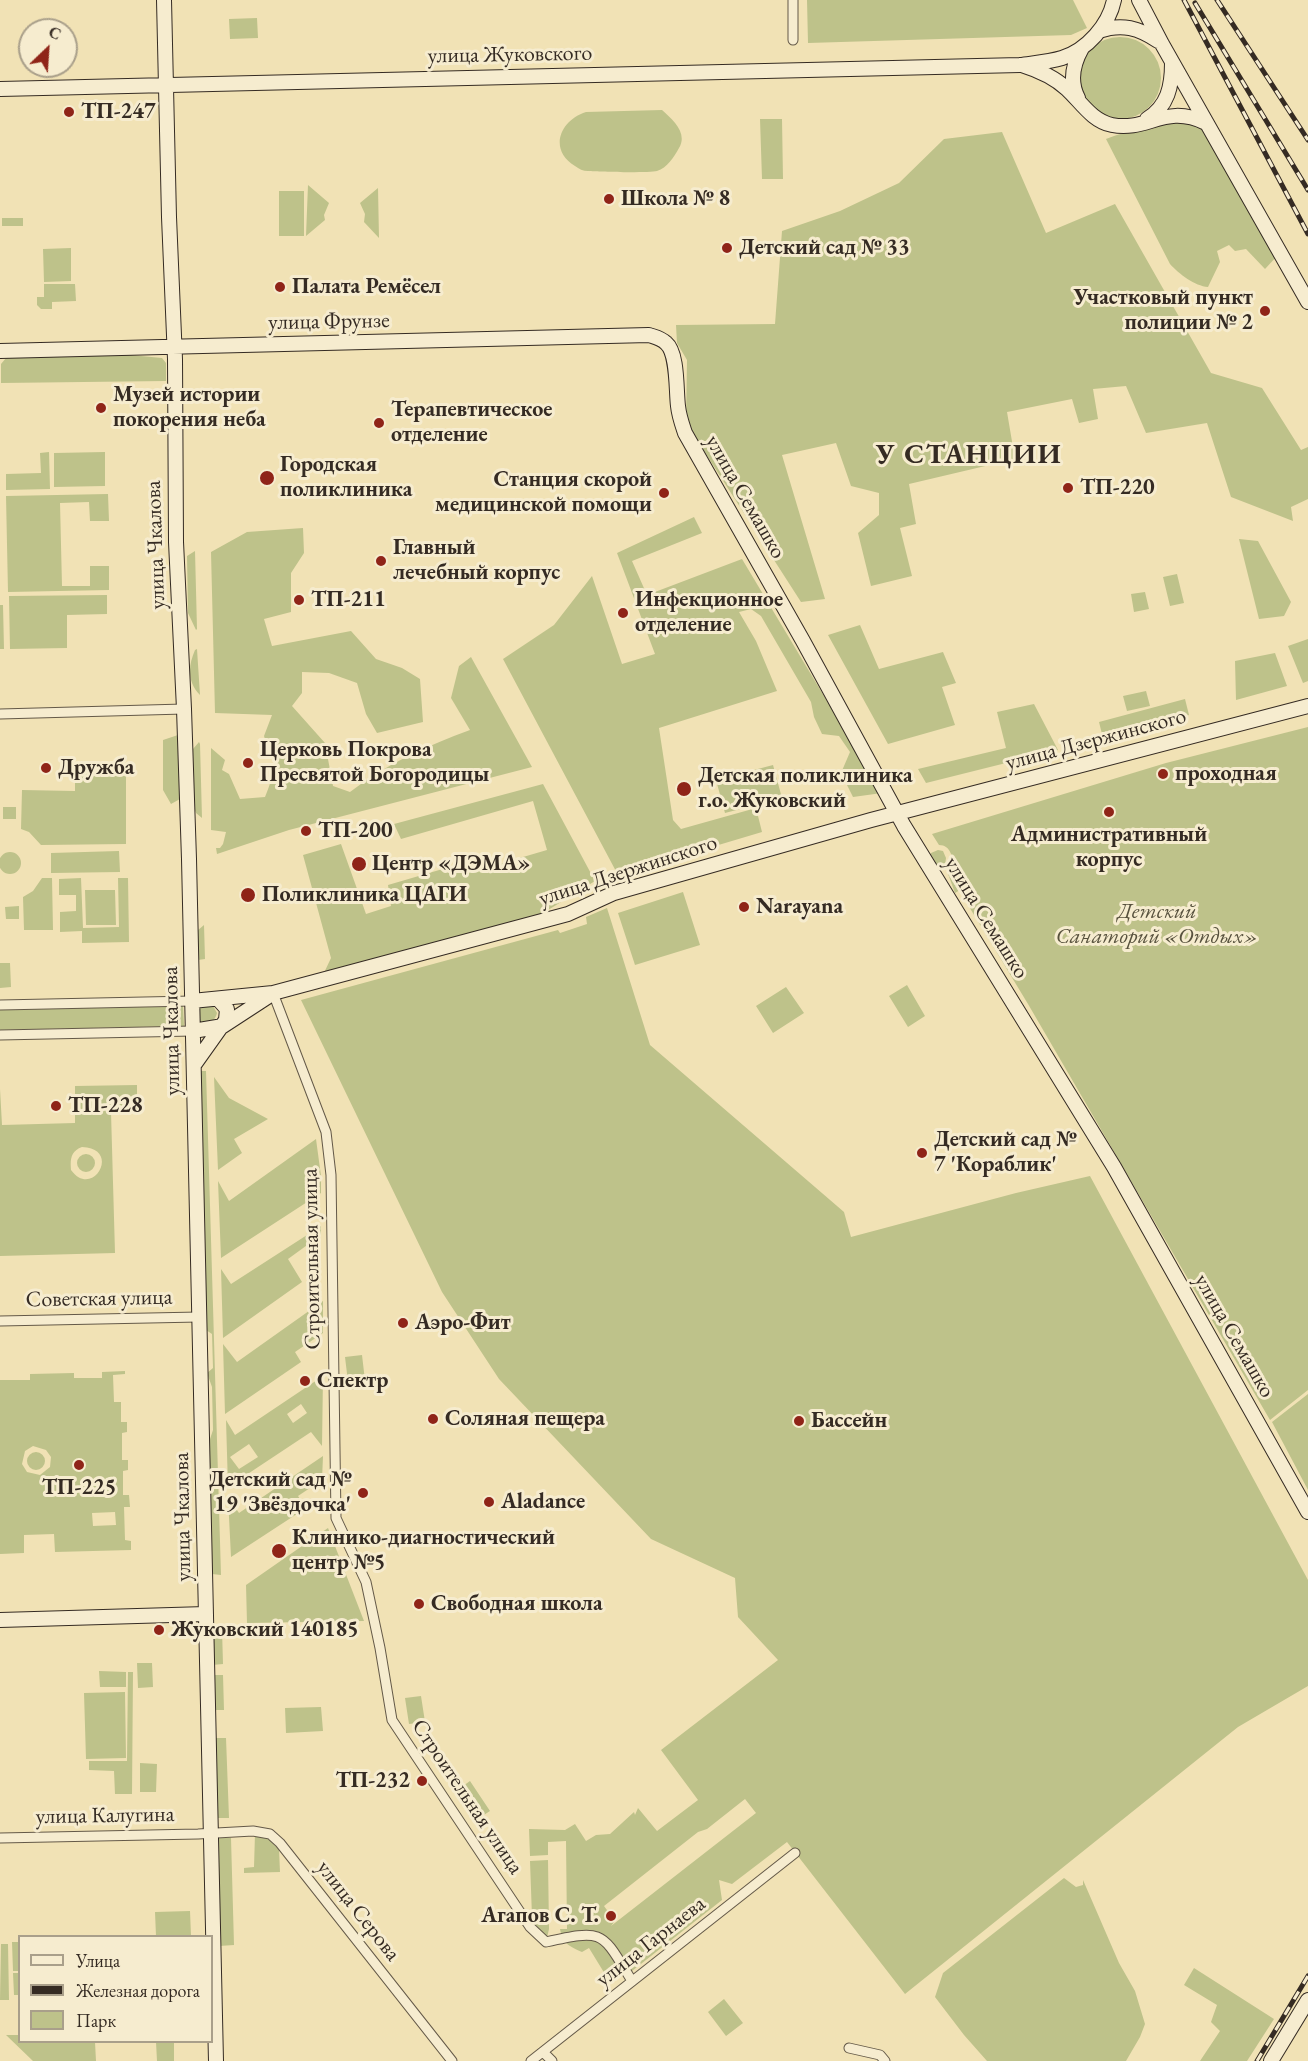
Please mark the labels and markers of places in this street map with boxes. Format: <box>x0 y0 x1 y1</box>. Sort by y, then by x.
place label: ТП-247 <box>81 99 156 125</box>
marker: ТП-247 <box>62 105 76 119</box>
place label: Школа № 8 <box>621 186 730 212</box>
marker: Школа № 8 <box>602 192 616 206</box>
place label: Детский сад № 33 <box>739 235 910 261</box>
marker: Детский сад № 33 <box>720 241 734 255</box>
place label: Палата Ремёсел <box>292 274 441 300</box>
marker: Палата Ремёсел <box>273 280 287 294</box>
place label: Участковый пункт полиции № 2 <box>1074 285 1253 336</box>
marker: Участковый пункт полиции № 2 <box>1258 304 1272 318</box>
place label: Музей истории покорения неба <box>113 382 266 434</box>
place label: Терапевтическое отделение <box>391 397 552 448</box>
marker: Музей истории покорения неба <box>94 401 108 415</box>
marker: Терапевтическое отделение <box>372 416 386 430</box>
place label: Городская поликлиника <box>280 452 412 504</box>
place label: Станция скорой медицинской помощи <box>435 467 652 518</box>
marker: Городская поликлиника <box>258 469 276 487</box>
place label: ТП-220 <box>1080 475 1155 501</box>
marker: ТП-220 <box>1061 481 1075 495</box>
marker: Станция скорой медицинской помощи <box>657 486 671 500</box>
place label: Главный лечебный корпус <box>393 535 560 586</box>
marker: Главный лечебный корпус <box>374 554 388 568</box>
place label: ТП-211 <box>311 587 386 613</box>
place label: Инфекционное отделение <box>635 587 783 638</box>
marker: ТП-211 <box>292 593 306 607</box>
marker: Инфекционное отделение <box>616 606 630 620</box>
place label: Церковь Покрова Пресвятой Богородицы <box>260 737 489 788</box>
place label: Дружба <box>58 755 134 781</box>
marker: Церковь Покрова Пресвятой Богородицы <box>241 756 255 770</box>
marker: Дружба <box>39 761 53 775</box>
place label: проходная <box>1175 761 1277 787</box>
place label: Детская поликлиника г.о. Жуковский <box>698 763 913 814</box>
marker: проходная <box>1156 767 1170 781</box>
marker: Детская поликлиника г.о. Жуковский <box>675 780 693 798</box>
marker: Административный корпус <box>1102 805 1116 819</box>
place label: ТП-200 <box>318 818 393 844</box>
place label: Административный корпус <box>1011 822 1207 873</box>
marker: ТП-200 <box>299 824 313 838</box>
place label: Центр «ДЭМА» <box>372 851 530 877</box>
marker: Центр «ДЭМА» <box>350 855 368 873</box>
place label: Поликлиника ЦАГИ <box>262 882 467 908</box>
marker: Поликлиника ЦАГИ <box>239 886 257 904</box>
place label: Narayana <box>756 894 843 920</box>
marker: Narayana <box>737 900 751 914</box>
place label: ТП-228 <box>68 1093 143 1119</box>
marker: ТП-228 <box>49 1099 63 1113</box>
place label: Детский сад № 7 'Кораблик' <box>934 1127 1076 1178</box>
marker: Детский сад № 7 'Кораблик' <box>915 1146 929 1160</box>
place label: Аэро-Фит <box>415 1310 511 1336</box>
marker: Аэро-Фит <box>396 1316 410 1330</box>
place label: Спектр <box>317 1368 388 1394</box>
marker: Спектр <box>298 1374 312 1388</box>
place label: Соляная пещера <box>445 1406 605 1432</box>
place label: Бассейн <box>811 1408 887 1434</box>
marker: Соляная пещера <box>426 1412 440 1426</box>
marker: Бассейн <box>792 1414 806 1428</box>
marker: ТП-225 <box>72 1458 86 1472</box>
place label: Детский сад № 19 'Звёздочка' <box>209 1467 351 1518</box>
place label: ТП-225 <box>42 1475 116 1501</box>
marker: Детский сад № 19 'Звёздочка' <box>356 1486 370 1500</box>
place label: Aladance <box>501 1489 585 1515</box>
marker: Aladance <box>482 1495 496 1509</box>
place label: Клинико-диагностический центр №5 <box>292 1525 555 1576</box>
marker: Клинико-диагностический центр №5 <box>270 1542 288 1560</box>
place label: Свободная школа <box>431 1591 603 1617</box>
marker: Свободная школа <box>412 1597 426 1611</box>
place label: Жуковский 140185 <box>171 1617 359 1643</box>
marker: Жуковский 140185 <box>152 1623 166 1637</box>
place label: ТП-232 <box>335 1768 410 1794</box>
marker: ТП-232 <box>415 1774 429 1788</box>
place label: Агапов С. Т. <box>481 1903 599 1929</box>
marker: Агапов С. Т. <box>604 1909 618 1923</box>

